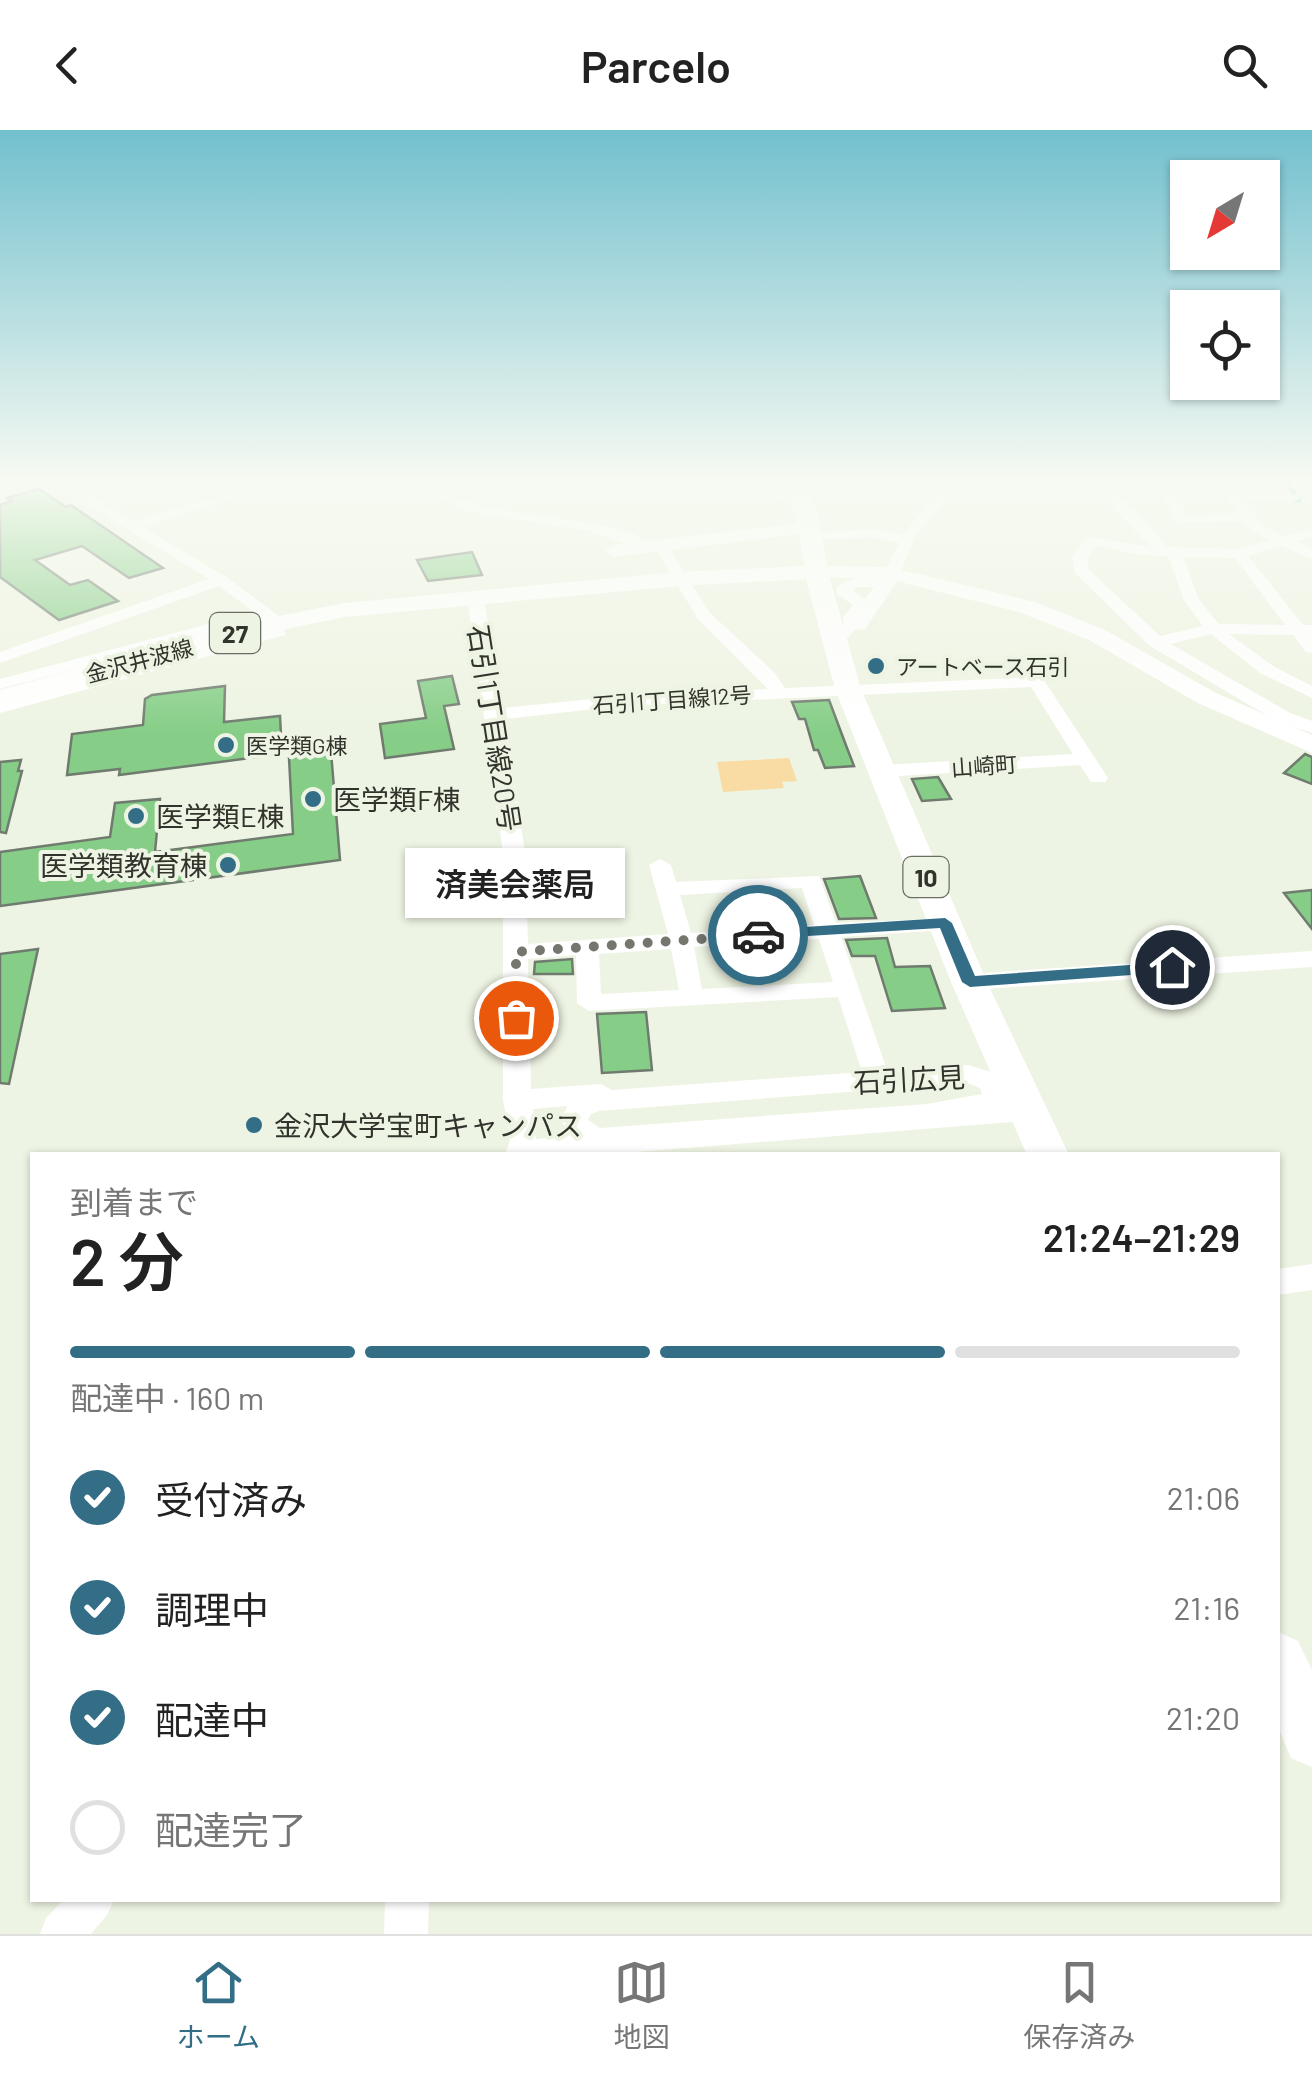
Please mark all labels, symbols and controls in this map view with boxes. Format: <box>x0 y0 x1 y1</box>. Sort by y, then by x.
icon: back <box>40 38 95 93</box>
text: Parcelo <box>581 38 731 92</box>
icon: search <box>1217 38 1272 93</box>
north arrow <box>1170 160 1280 270</box>
map controls <box>1170 160 1280 400</box>
button: locate <box>1170 290 1280 400</box>
road number: 27 <box>210 613 260 653</box>
street label: 石引1丁目線20号 <box>462 622 528 834</box>
street label: 金沢井波線 <box>83 633 195 687</box>
place label: アートベース石引 <box>896 653 1070 679</box>
marker: アートベース石引 <box>865 655 887 677</box>
street label: 石引1丁目線12号 <box>592 680 752 718</box>
place label: 医学類G棟 <box>246 732 348 758</box>
marker: 医学類G棟 <box>215 734 237 756</box>
street label: 山崎町 <box>950 750 1018 780</box>
place label: 医学類F棟 <box>333 782 461 816</box>
marker: 医学類F棟 <box>302 788 324 810</box>
place label: 医学類E棟 <box>156 799 285 833</box>
marker: 医学類E棟 <box>125 805 147 827</box>
place label: 医学類教育棟 <box>40 848 208 882</box>
callout: 済美会薬局 <box>406 848 626 918</box>
marker: 医学類教育棟 <box>217 854 239 876</box>
road number: 10 <box>904 857 948 897</box>
text: 済美会薬局 <box>435 864 595 902</box>
courier <box>708 885 808 985</box>
icon: car <box>731 908 786 963</box>
pin <box>1130 925 1215 1010</box>
icon: home <box>1145 940 1200 995</box>
pin <box>474 976 559 1061</box>
icon: bag <box>489 991 544 1046</box>
street label: 石引広見 <box>852 1059 966 1099</box>
place label: 金沢大学宝町キャンパス <box>274 1108 582 1142</box>
marker: 金沢大学宝町キャンパス <box>243 1114 265 1136</box>
text: 到着まで <box>70 1182 198 1220</box>
text: 21:24–21:29 <box>1043 1214 1240 1260</box>
text: 2 分 <box>70 1221 184 1299</box>
text: 配達中 · 160 m <box>70 1378 264 1416</box>
icon: check <box>70 1470 125 1525</box>
text: 受付済み <box>155 1476 307 1522</box>
text: 21:06 <box>1167 1478 1240 1516</box>
icon: check <box>70 1580 125 1635</box>
text: 調理中 <box>155 1586 269 1632</box>
text: 21:16 <box>1174 1588 1240 1626</box>
icon: check <box>70 1690 125 1745</box>
text: 配達中 <box>155 1696 269 1742</box>
text: 21:20 <box>1166 1698 1240 1736</box>
text: 配達完了 <box>155 1806 307 1852</box>
tab: ホーム <box>177 1955 260 2055</box>
tab: 地図 <box>614 1955 670 2055</box>
tab: 保存済み <box>1023 1955 1135 2055</box>

